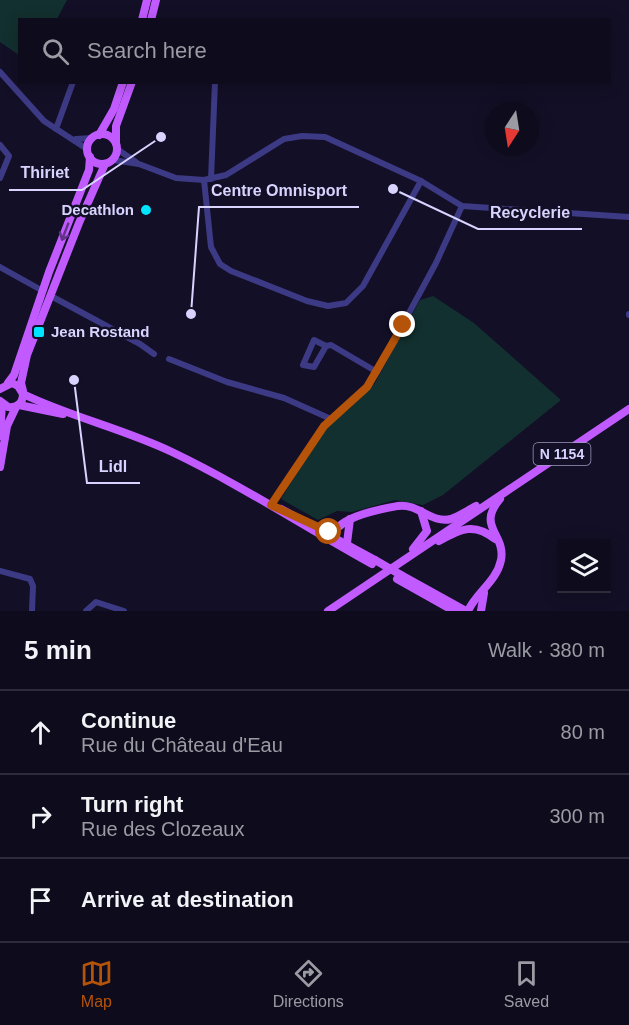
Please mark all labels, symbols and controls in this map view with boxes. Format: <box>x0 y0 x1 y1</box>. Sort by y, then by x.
search box <box>18 18 611 84</box>
icon: search <box>39 35 72 68</box>
text: Search here <box>87 38 207 63</box>
north arrow <box>485 102 539 156</box>
callout: Thiriet <box>9 156 82 190</box>
text: Thiriet <box>21 164 70 181</box>
callout: Centre Omnisport <box>199 173 359 207</box>
text: Centre Omnisport <box>211 182 348 199</box>
callout: Recyclerie <box>478 195 582 229</box>
place label: Decathlon <box>61 201 134 218</box>
marker: Decathlon <box>139 203 153 217</box>
text: Recyclerie <box>490 204 570 221</box>
one-way arrow <box>59 222 70 241</box>
route end <box>389 311 415 337</box>
place label: Jean Rostand <box>51 323 149 340</box>
marker: Jean Rostand <box>32 325 46 339</box>
road number: N 1154 <box>534 443 590 465</box>
callout: Lidl <box>87 449 140 483</box>
text: Lidl <box>99 458 127 475</box>
route start <box>315 518 341 544</box>
map controls <box>557 539 611 593</box>
button: layers <box>557 539 611 593</box>
text: 5 min <box>24 635 92 665</box>
text: Walk · 380 m <box>488 639 605 661</box>
text: Continue <box>81 708 176 733</box>
icon: ahead <box>24 716 57 749</box>
text: 80 m <box>561 721 605 743</box>
text: Rue du Château d'Eau <box>81 734 283 756</box>
text: Turn right <box>81 792 183 817</box>
icon: right <box>24 800 57 833</box>
text: 300 m <box>549 805 605 827</box>
text: Rue des Clozeaux <box>81 818 244 840</box>
icon: arrive <box>24 884 57 917</box>
text: Arrive at destination <box>81 887 294 912</box>
tab: Map <box>80 957 113 1011</box>
tab: Directions <box>273 957 344 1011</box>
tab: Saved <box>504 957 549 1011</box>

